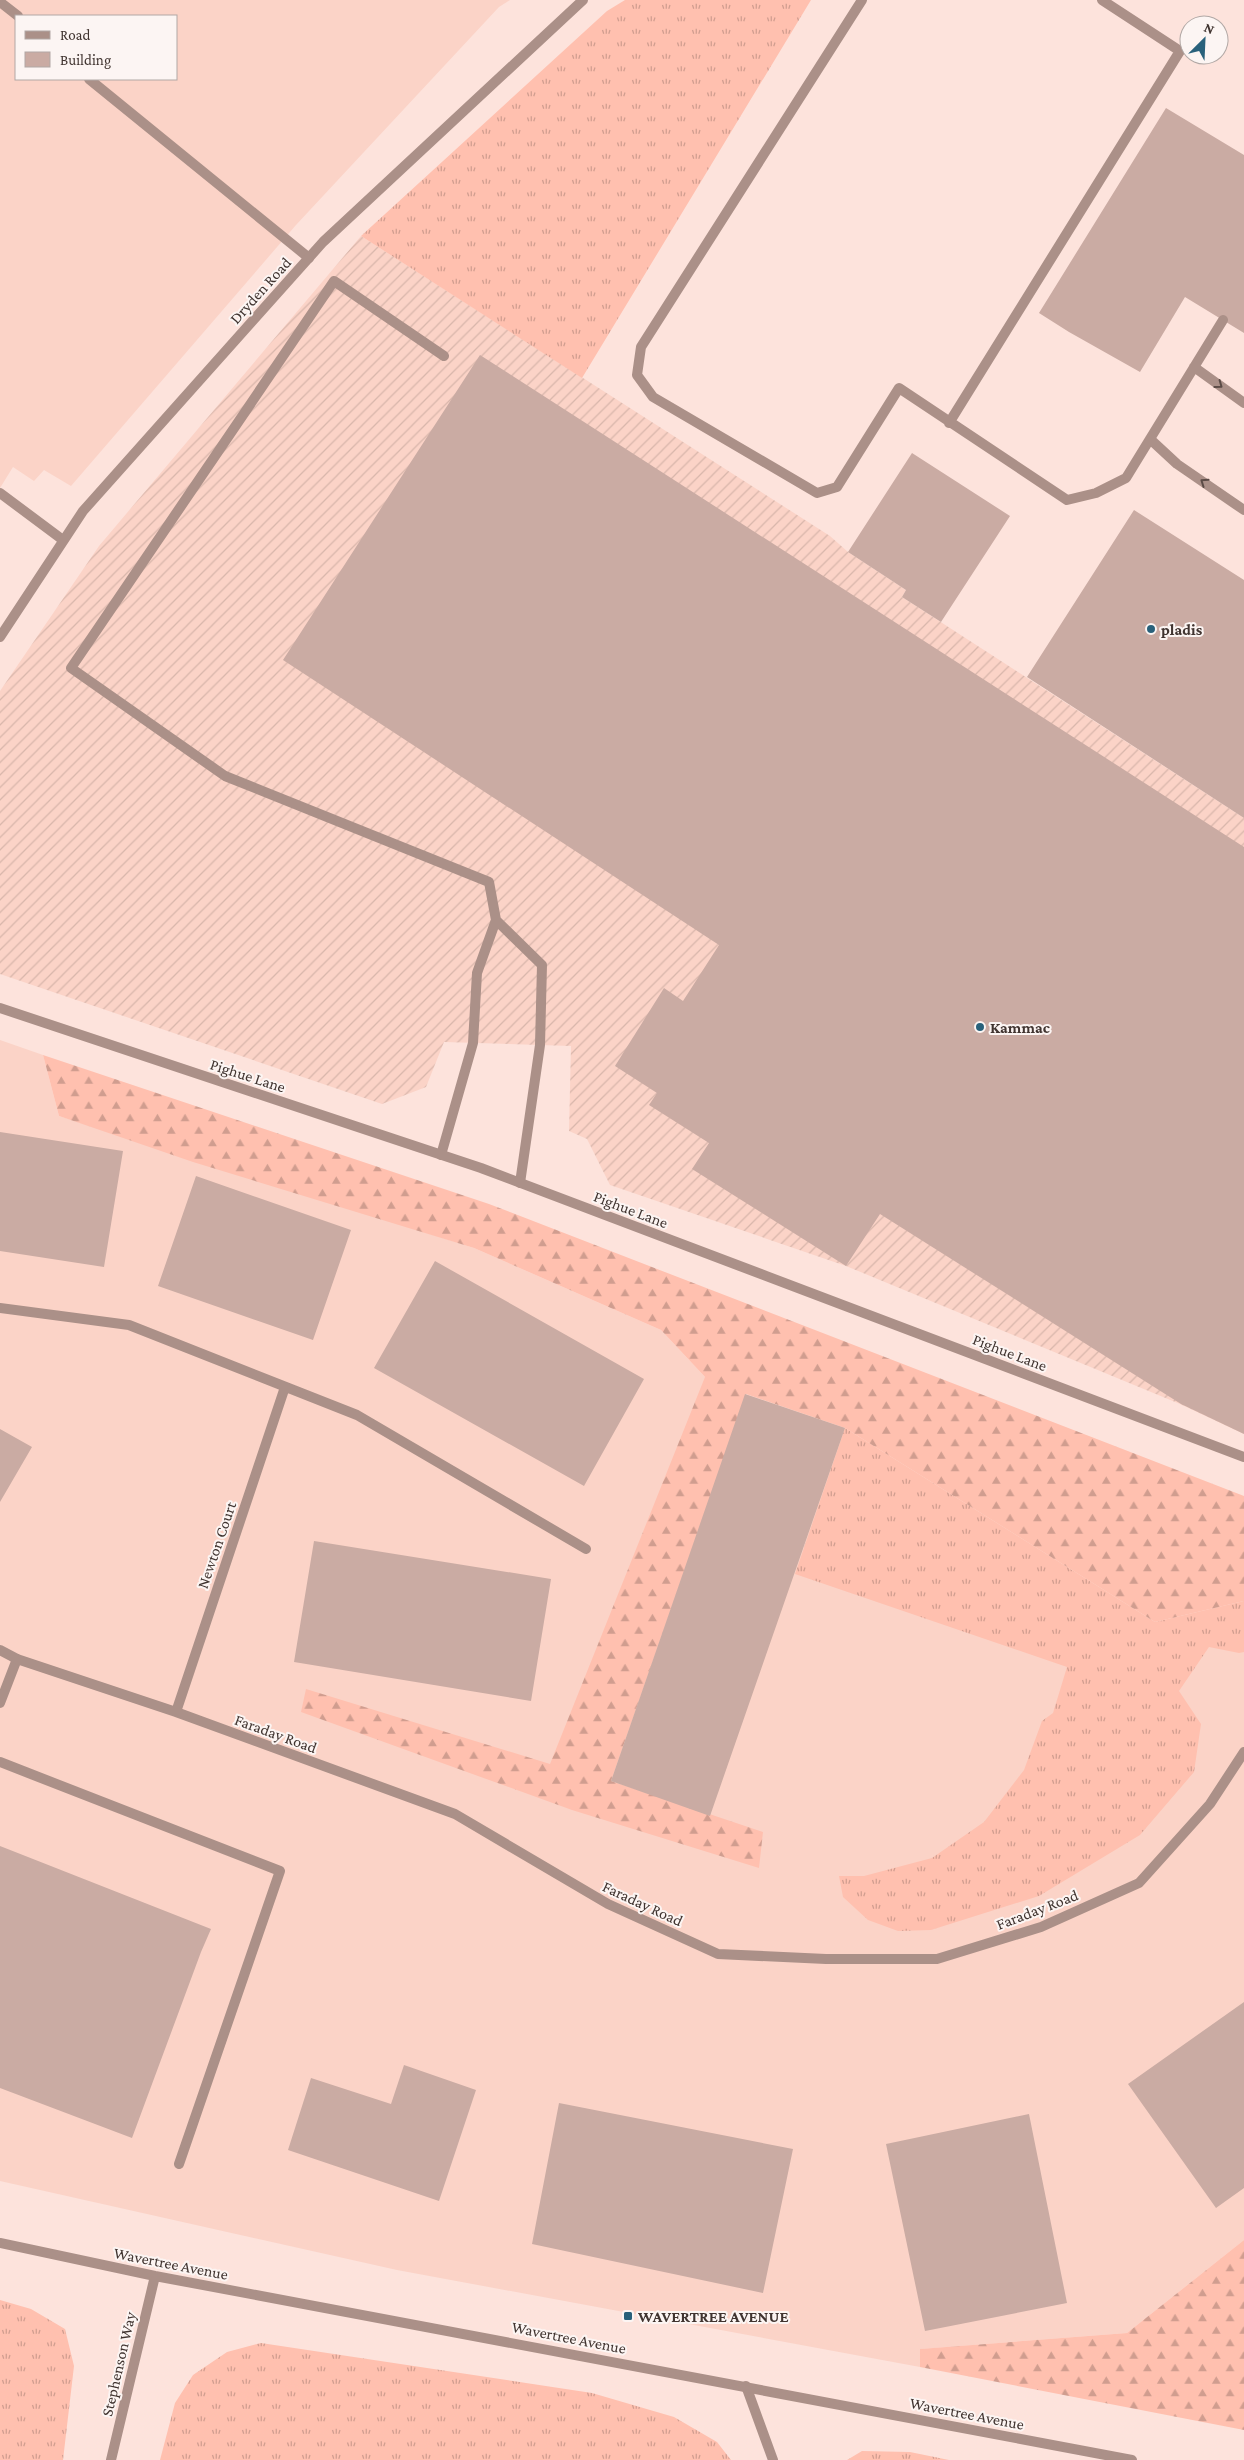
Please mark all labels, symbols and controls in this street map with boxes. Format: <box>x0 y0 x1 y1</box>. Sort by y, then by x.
legend <box>15 15 178 80</box>
north arrow <box>1179 15 1229 65</box>
text: N <box>1202 19 1217 38</box>
text: Road <box>60 27 91 43</box>
text: Building <box>60 52 111 69</box>
street label: Dryden Road <box>226 253 296 328</box>
one-way arrow <box>1213 380 1222 388</box>
one-way arrow <box>1200 479 1210 488</box>
place label: pladis <box>1161 621 1203 638</box>
marker: pladis <box>1145 623 1157 635</box>
place label: Kammac <box>990 1019 1050 1036</box>
marker: Kammac <box>974 1021 986 1033</box>
street label: Pighue Lane <box>208 1055 288 1097</box>
street label: Pighue Lane <box>591 1188 670 1232</box>
street label: Pighue Lane <box>970 1331 1049 1375</box>
street label: Newton Court <box>194 1499 240 1591</box>
street label: Faraday Road <box>232 1711 320 1757</box>
street label: Faraday Road <box>600 1878 686 1931</box>
street label: Faraday Road <box>994 1886 1081 1934</box>
street label: Wavertree Avenue <box>112 2244 229 2283</box>
place label: WAVERTREE AVENUE <box>637 2308 789 2325</box>
street label: Stephenson Way <box>98 2310 140 2418</box>
marker: WAVERTREE AVENUE <box>622 2310 634 2322</box>
street label: Wavertree Avenue <box>510 2318 627 2357</box>
street label: Wavertree Avenue <box>908 2394 1025 2433</box>

